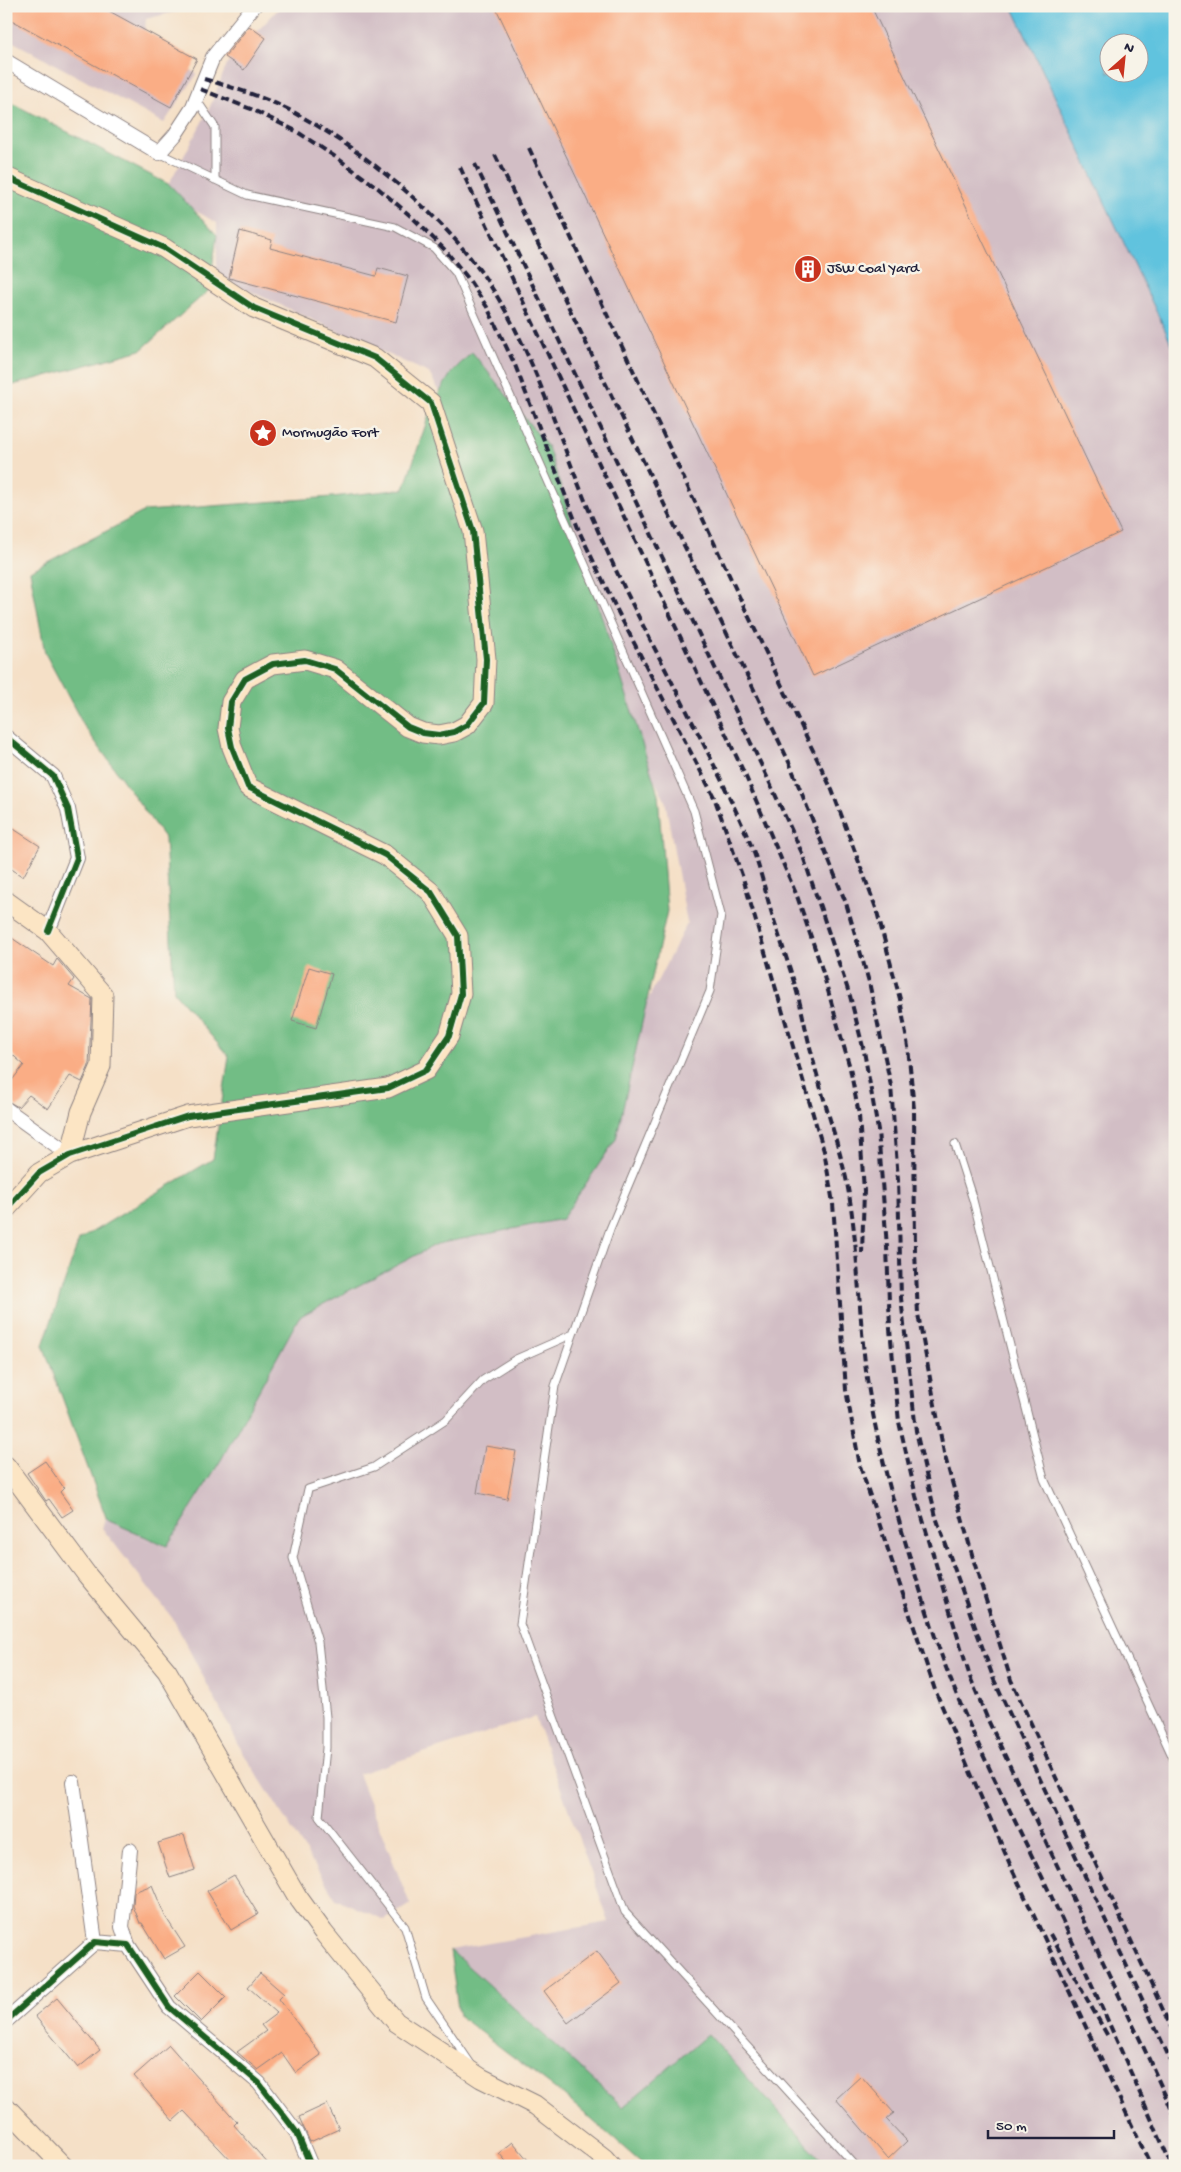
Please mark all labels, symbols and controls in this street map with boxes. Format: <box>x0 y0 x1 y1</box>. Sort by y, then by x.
north arrow <box>1098 32 1148 82</box>
text: N <box>1121 39 1137 58</box>
building icon: JSW Coal Yard <box>793 254 823 284</box>
place label: JSW Coal Yard <box>827 260 920 278</box>
place icon: Mormugão Fort <box>248 418 278 448</box>
place label: Mormugão Fort <box>282 424 380 442</box>
scale bar <box>988 2107 1115 2139</box>
text: 50 m <box>996 2118 1027 2136</box>

